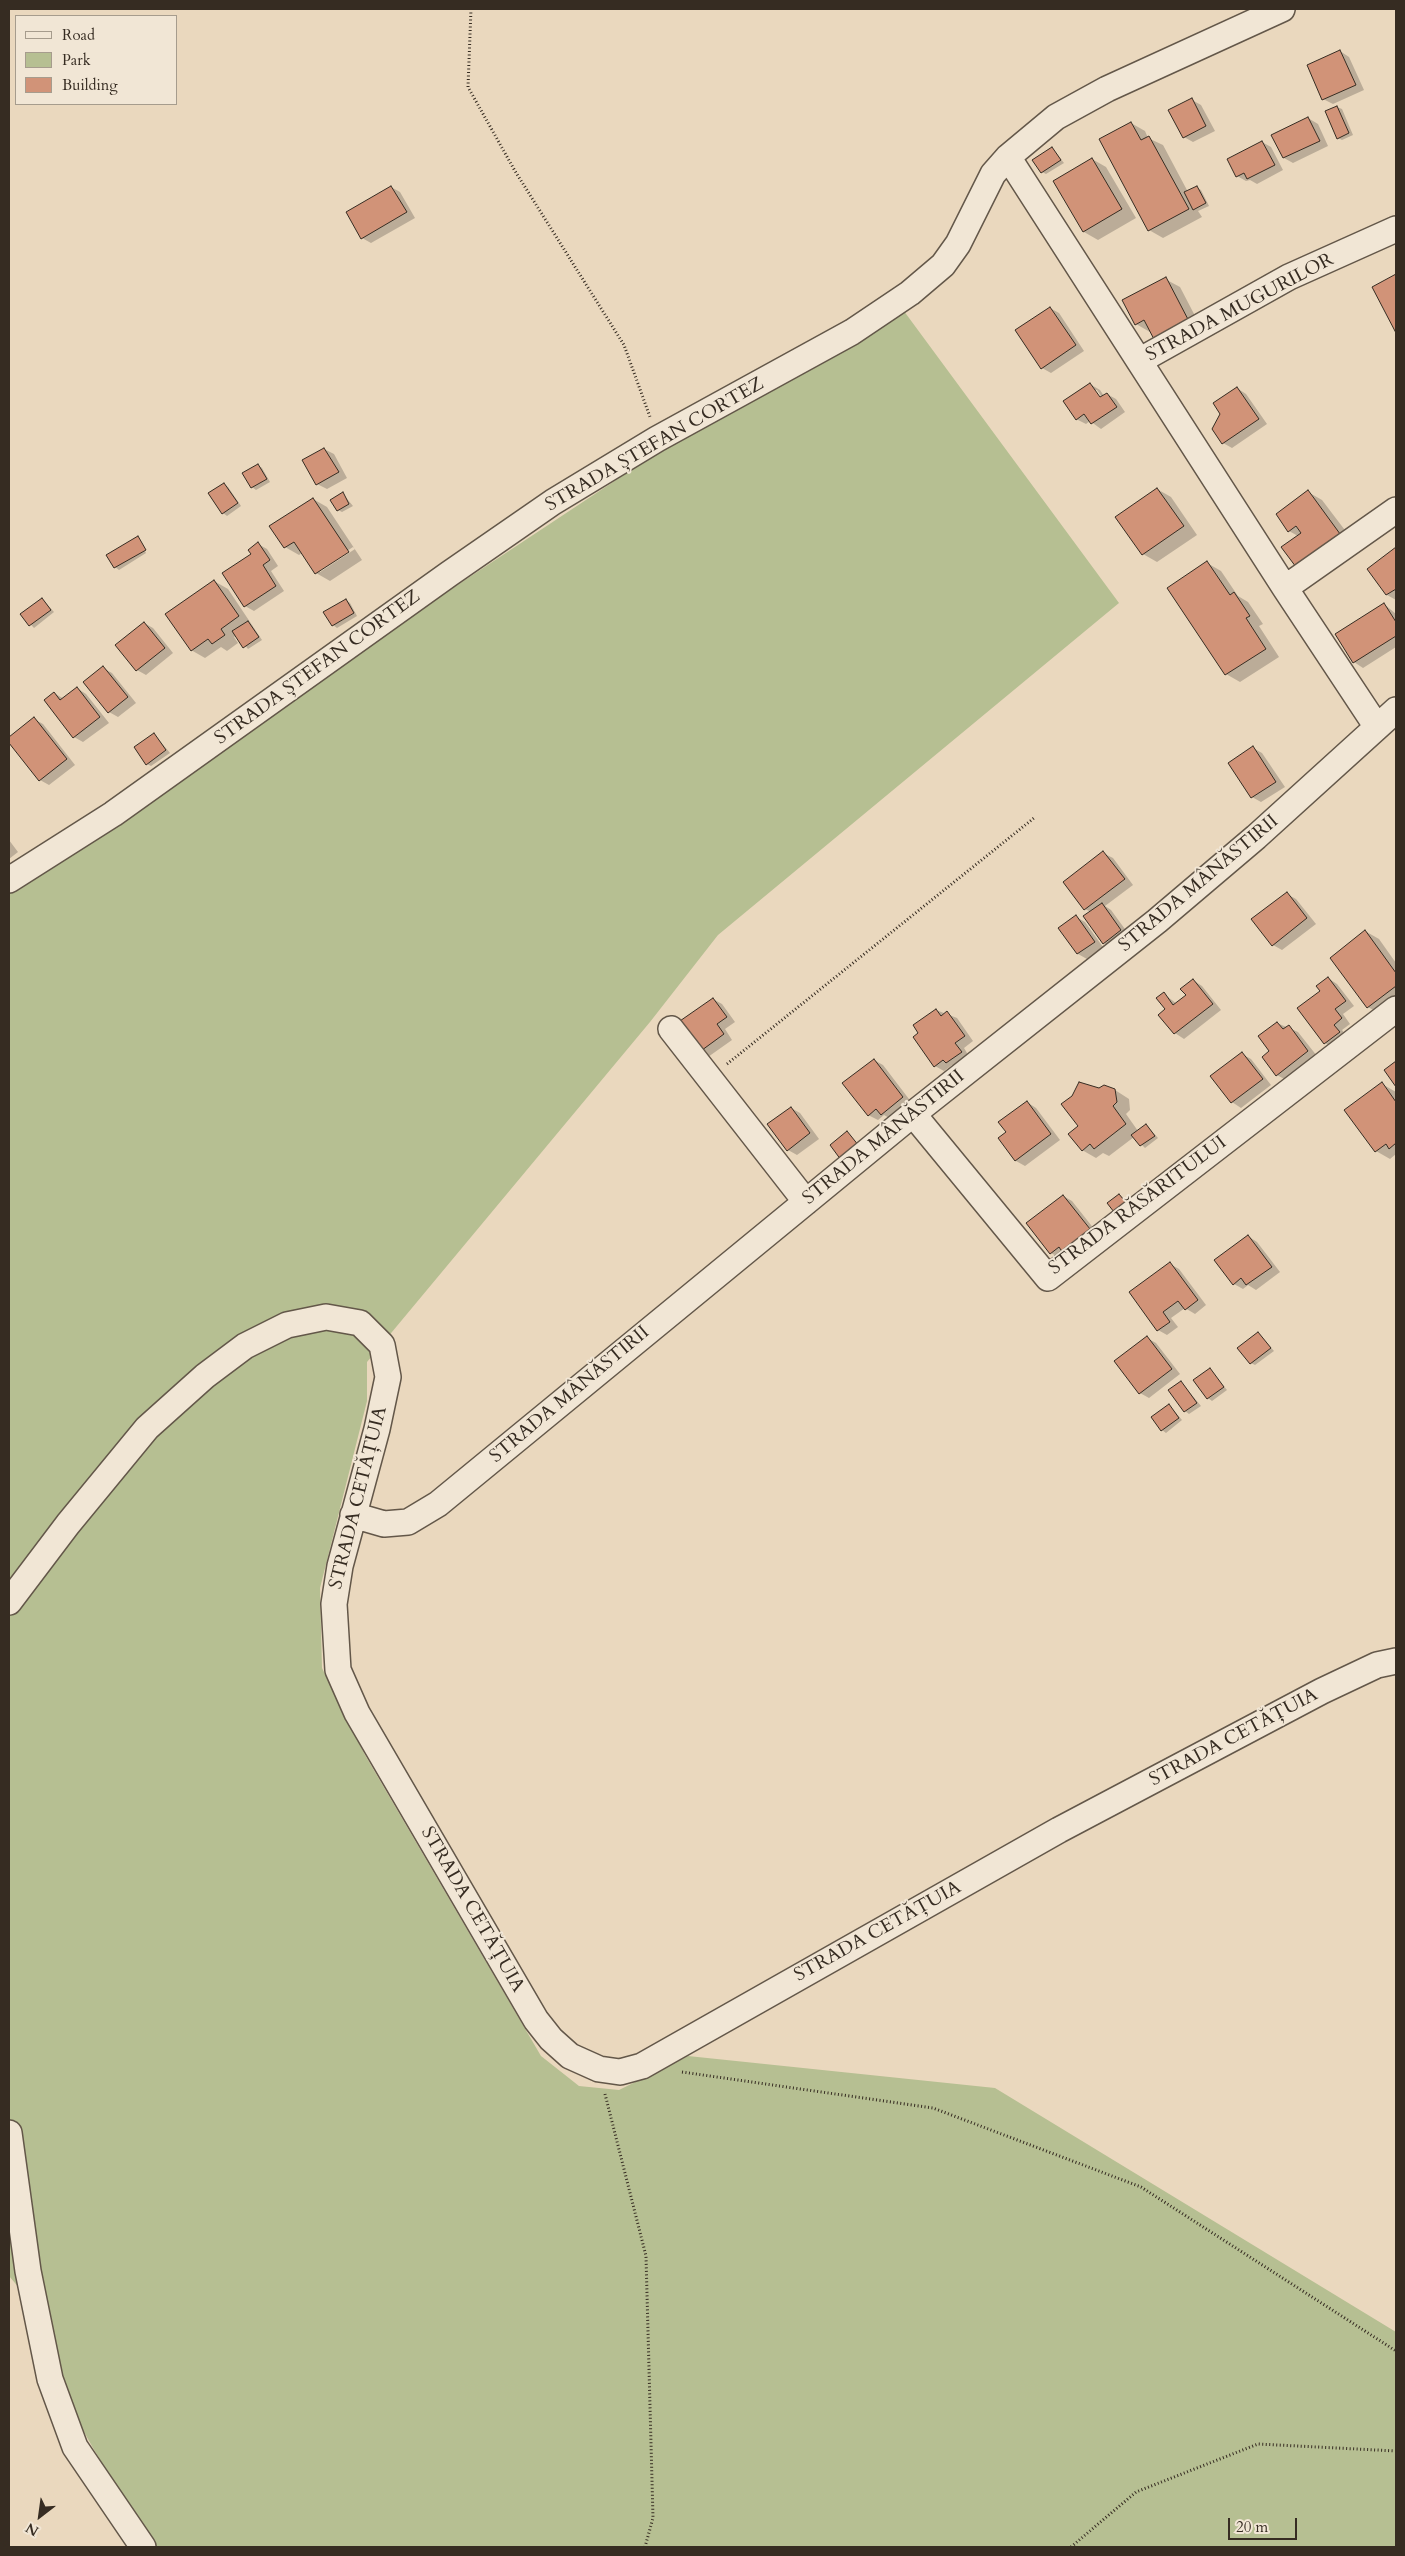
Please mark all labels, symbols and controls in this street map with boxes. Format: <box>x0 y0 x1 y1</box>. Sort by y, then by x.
legend <box>15 15 178 105</box>
text: Road <box>62 25 95 45</box>
text: Park <box>62 50 91 70</box>
text: Building <box>62 75 118 95</box>
street label: STRADA MUGURILOR <box>1142 249 1338 367</box>
street label: STRADA ȘTEFAN CORTEZ <box>542 373 768 517</box>
street label: STRADA ȘTEFAN CORTEZ <box>211 586 425 750</box>
street label: STRADA MÂNĂSTIRII <box>1115 811 1283 957</box>
street label: STRADA MÂNĂSTIRII <box>799 1066 969 1210</box>
street label: STRADA RĂSĂRITULUI <box>1045 1132 1231 1280</box>
street label: STRADA MÂNĂSTIRII <box>486 1322 654 1468</box>
street label: STRADA CETĂȚUIA <box>325 1404 393 1592</box>
street label: STRADA CETĂȚUIA <box>1146 1684 1322 1792</box>
street label: STRADA CETĂȚUIA <box>415 1823 529 1997</box>
street label: STRADA CETĂȚUIA <box>791 1877 965 1987</box>
north arrow <box>15 2491 65 2541</box>
scale bar <box>1230 2508 1299 2540</box>
text: 20 m <box>1236 2517 1268 2537</box>
text: N <box>22 2518 42 2541</box>

